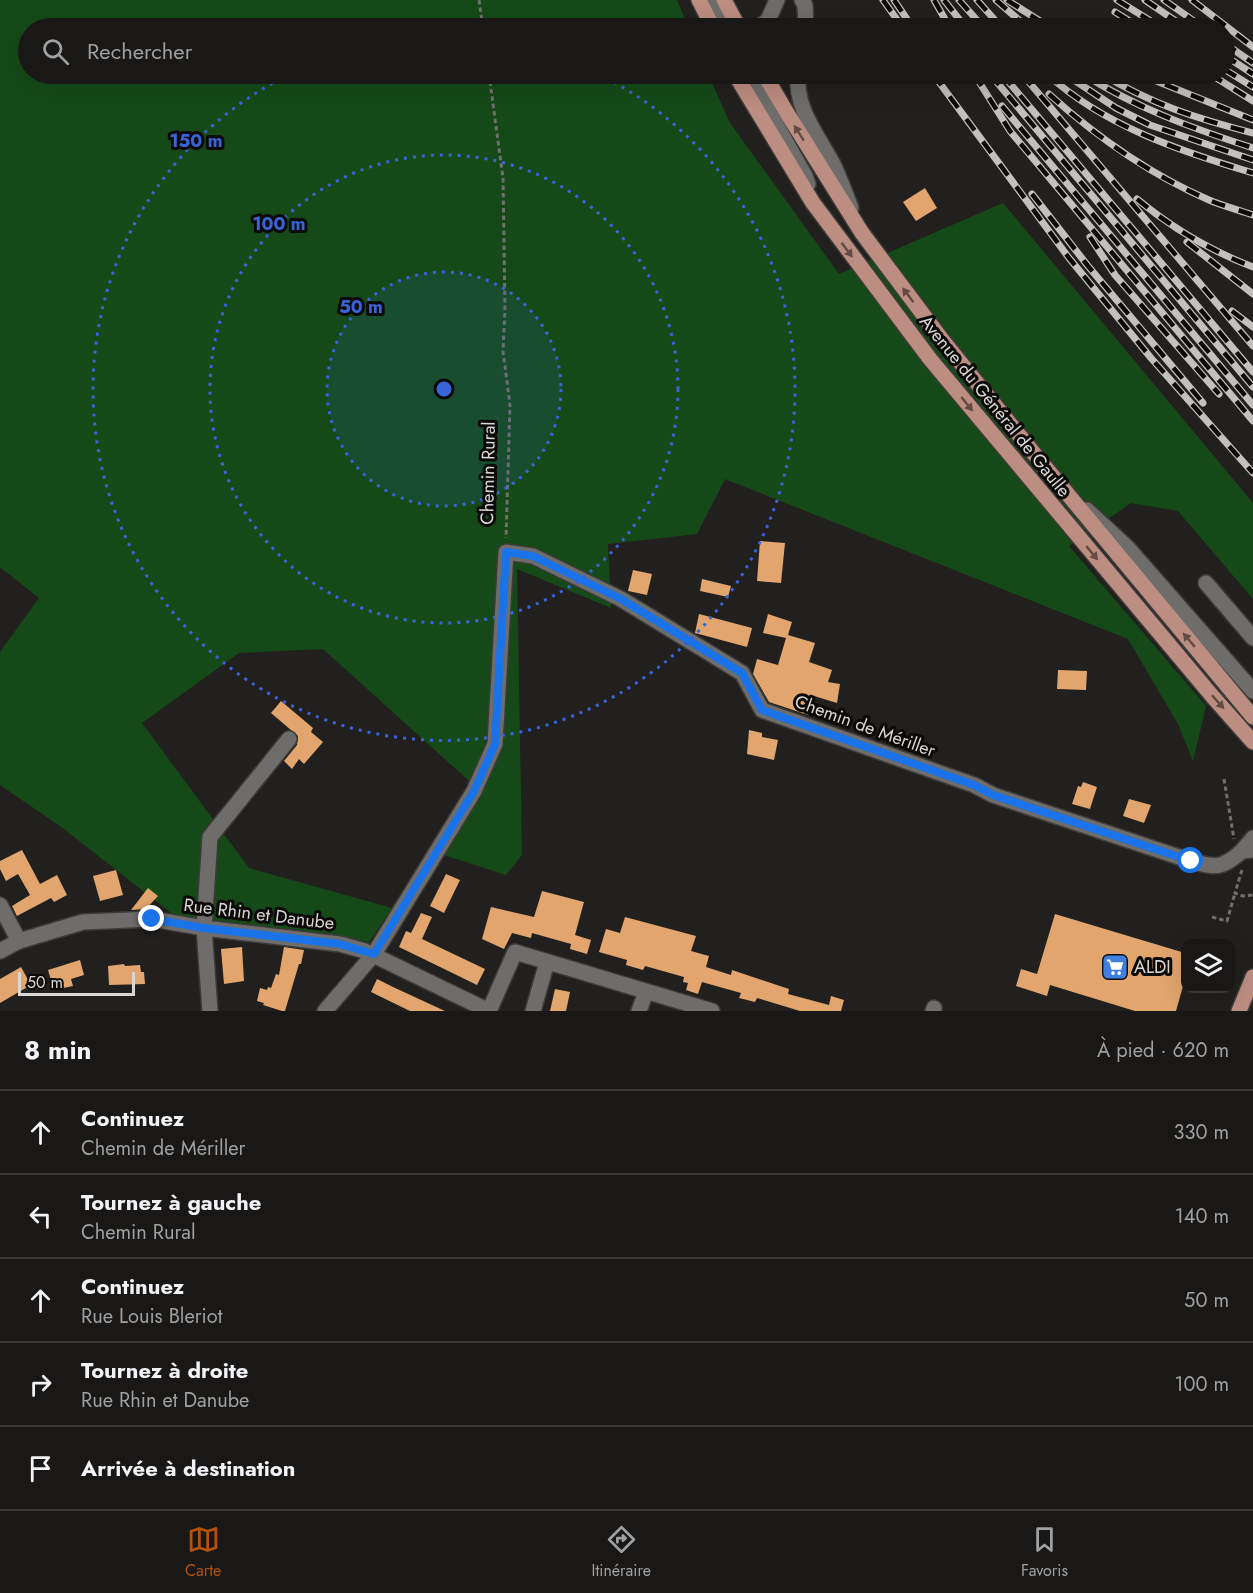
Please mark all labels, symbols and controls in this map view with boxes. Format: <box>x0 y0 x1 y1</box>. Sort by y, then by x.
search box <box>18 18 1235 84</box>
icon: search <box>39 35 72 68</box>
text: Rechercher <box>87 35 192 67</box>
one-way arrow <box>794 125 805 141</box>
text: 150 m <box>170 128 222 154</box>
text: 100 m <box>252 211 306 237</box>
one-way arrow <box>841 242 853 258</box>
one-way arrow <box>903 287 915 302</box>
text: 50 m <box>339 294 383 320</box>
street label: Avenue du Général de Gaulle <box>913 309 1077 503</box>
centre of rings <box>434 379 454 399</box>
one-way arrow <box>960 396 973 412</box>
street label: Chemin Rural <box>474 421 502 525</box>
one-way arrow <box>1085 545 1098 560</box>
one-way arrow <box>1182 632 1195 648</box>
street label: Chemin de Mériller <box>791 688 940 764</box>
one-way arrow <box>1211 695 1225 710</box>
route start <box>1177 847 1203 873</box>
street label: Rue Rhin et Danube <box>182 892 336 936</box>
route end <box>138 905 164 931</box>
map controls <box>1181 939 1235 993</box>
button: layers <box>1181 939 1235 993</box>
supermarket icon: ALDI <box>1100 952 1130 982</box>
place label: ALDI <box>1134 954 1171 980</box>
scale bar <box>18 969 135 996</box>
text: 50 m <box>27 971 63 994</box>
text: 8 min <box>24 1031 92 1069</box>
text: À pied · 620 m <box>1097 1036 1229 1065</box>
text: Continuez <box>81 1102 184 1134</box>
icon: ahead <box>24 1116 57 1149</box>
text: 330 m <box>1174 1118 1229 1147</box>
text: Chemin de Mériller <box>81 1134 245 1163</box>
text: Tournez à gauche <box>81 1186 261 1218</box>
icon: left <box>24 1200 57 1233</box>
text: 140 m <box>1175 1202 1229 1231</box>
text: Chemin Rural <box>81 1218 196 1247</box>
text: Continuez <box>81 1270 184 1302</box>
icon: ahead <box>24 1284 57 1317</box>
text: 50 m <box>1184 1286 1229 1315</box>
text: Rue Louis Bleriot <box>81 1302 223 1331</box>
text: Tournez à droite <box>81 1354 248 1386</box>
icon: right <box>24 1368 57 1401</box>
text: 100 m <box>1174 1370 1229 1399</box>
text: Rue Rhin et Danube <box>81 1386 249 1415</box>
icon: arrive <box>24 1452 57 1485</box>
text: Arrivée à destination <box>81 1452 295 1484</box>
tab: Carte <box>185 1523 221 1582</box>
tab: Itinéraire <box>592 1523 651 1582</box>
tab: Favoris <box>1021 1523 1068 1582</box>

